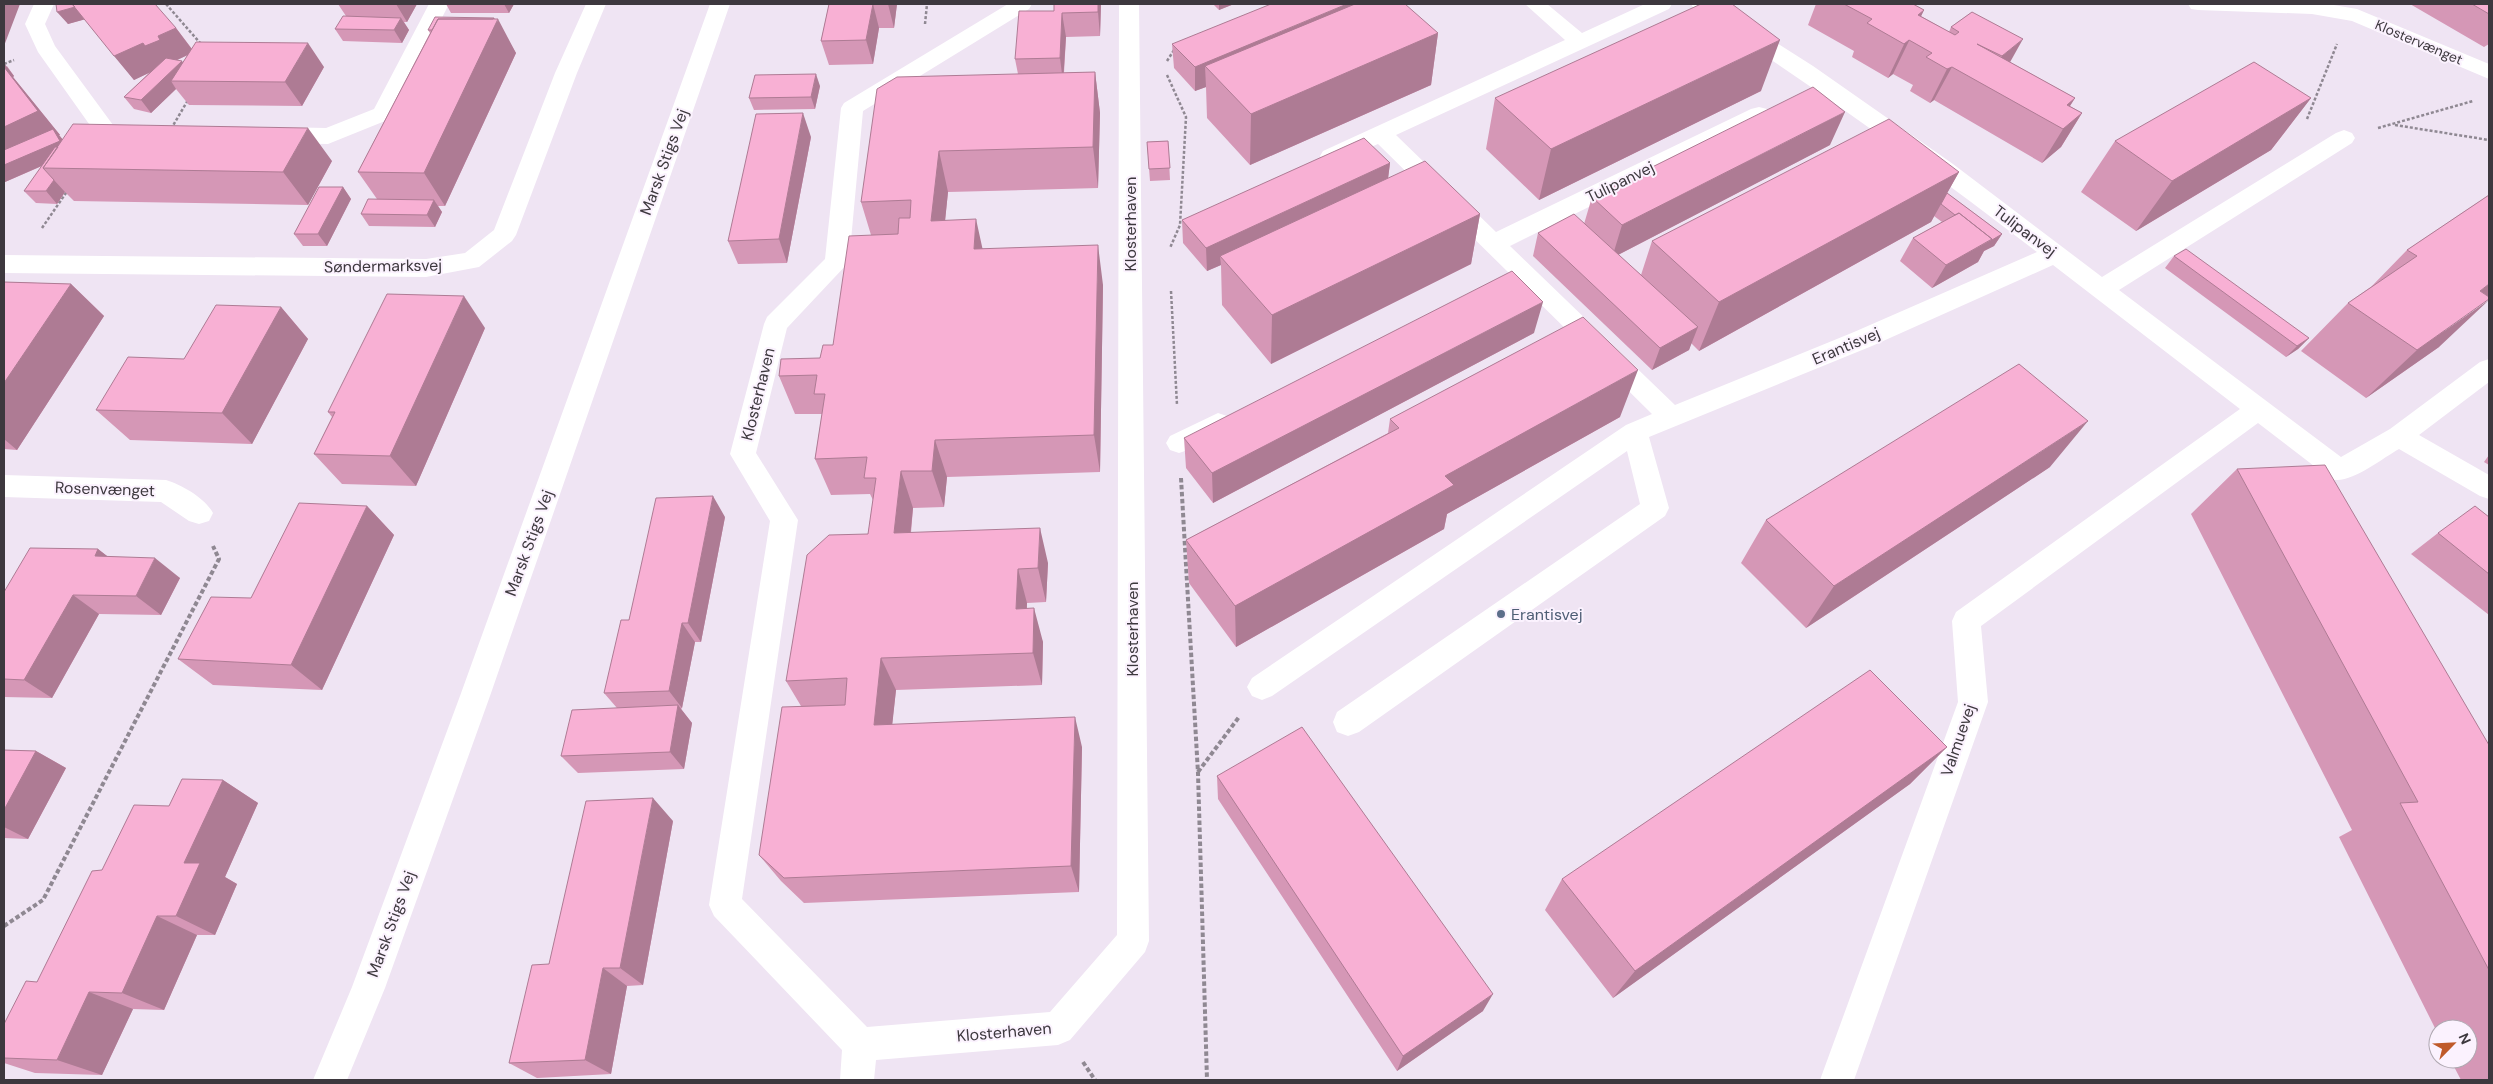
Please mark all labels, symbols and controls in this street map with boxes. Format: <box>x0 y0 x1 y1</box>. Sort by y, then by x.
street label: Klostervænget <box>2373 15 2465 69</box>
street label: Marsk Stigs Vej <box>635 106 693 218</box>
street label: Tulipanvej <box>1582 156 1658 208</box>
street label: Klosterhaven <box>1120 176 1141 272</box>
street label: Tulipanvej <box>1989 200 2061 262</box>
street label: Søndermarksvej <box>324 254 442 278</box>
street label: Erantisvej <box>1809 322 1883 370</box>
street label: Klosterhaven <box>736 345 780 443</box>
street label: Rosenvænget <box>55 477 155 501</box>
street label: Marsk Stigs Vej <box>500 487 558 599</box>
street label: Klosterhaven <box>1122 581 1143 677</box>
place label: Erantisvej <box>1511 604 1583 625</box>
marker: Erantisvej <box>1495 608 1507 620</box>
street label: Valmuevej <box>1936 701 1980 779</box>
street label: Marsk Stigs Vej <box>362 868 420 980</box>
street label: Klosterhaven <box>956 1017 1052 1047</box>
north arrow <box>2428 1019 2478 1069</box>
text: N <box>2455 1030 2475 1047</box>

